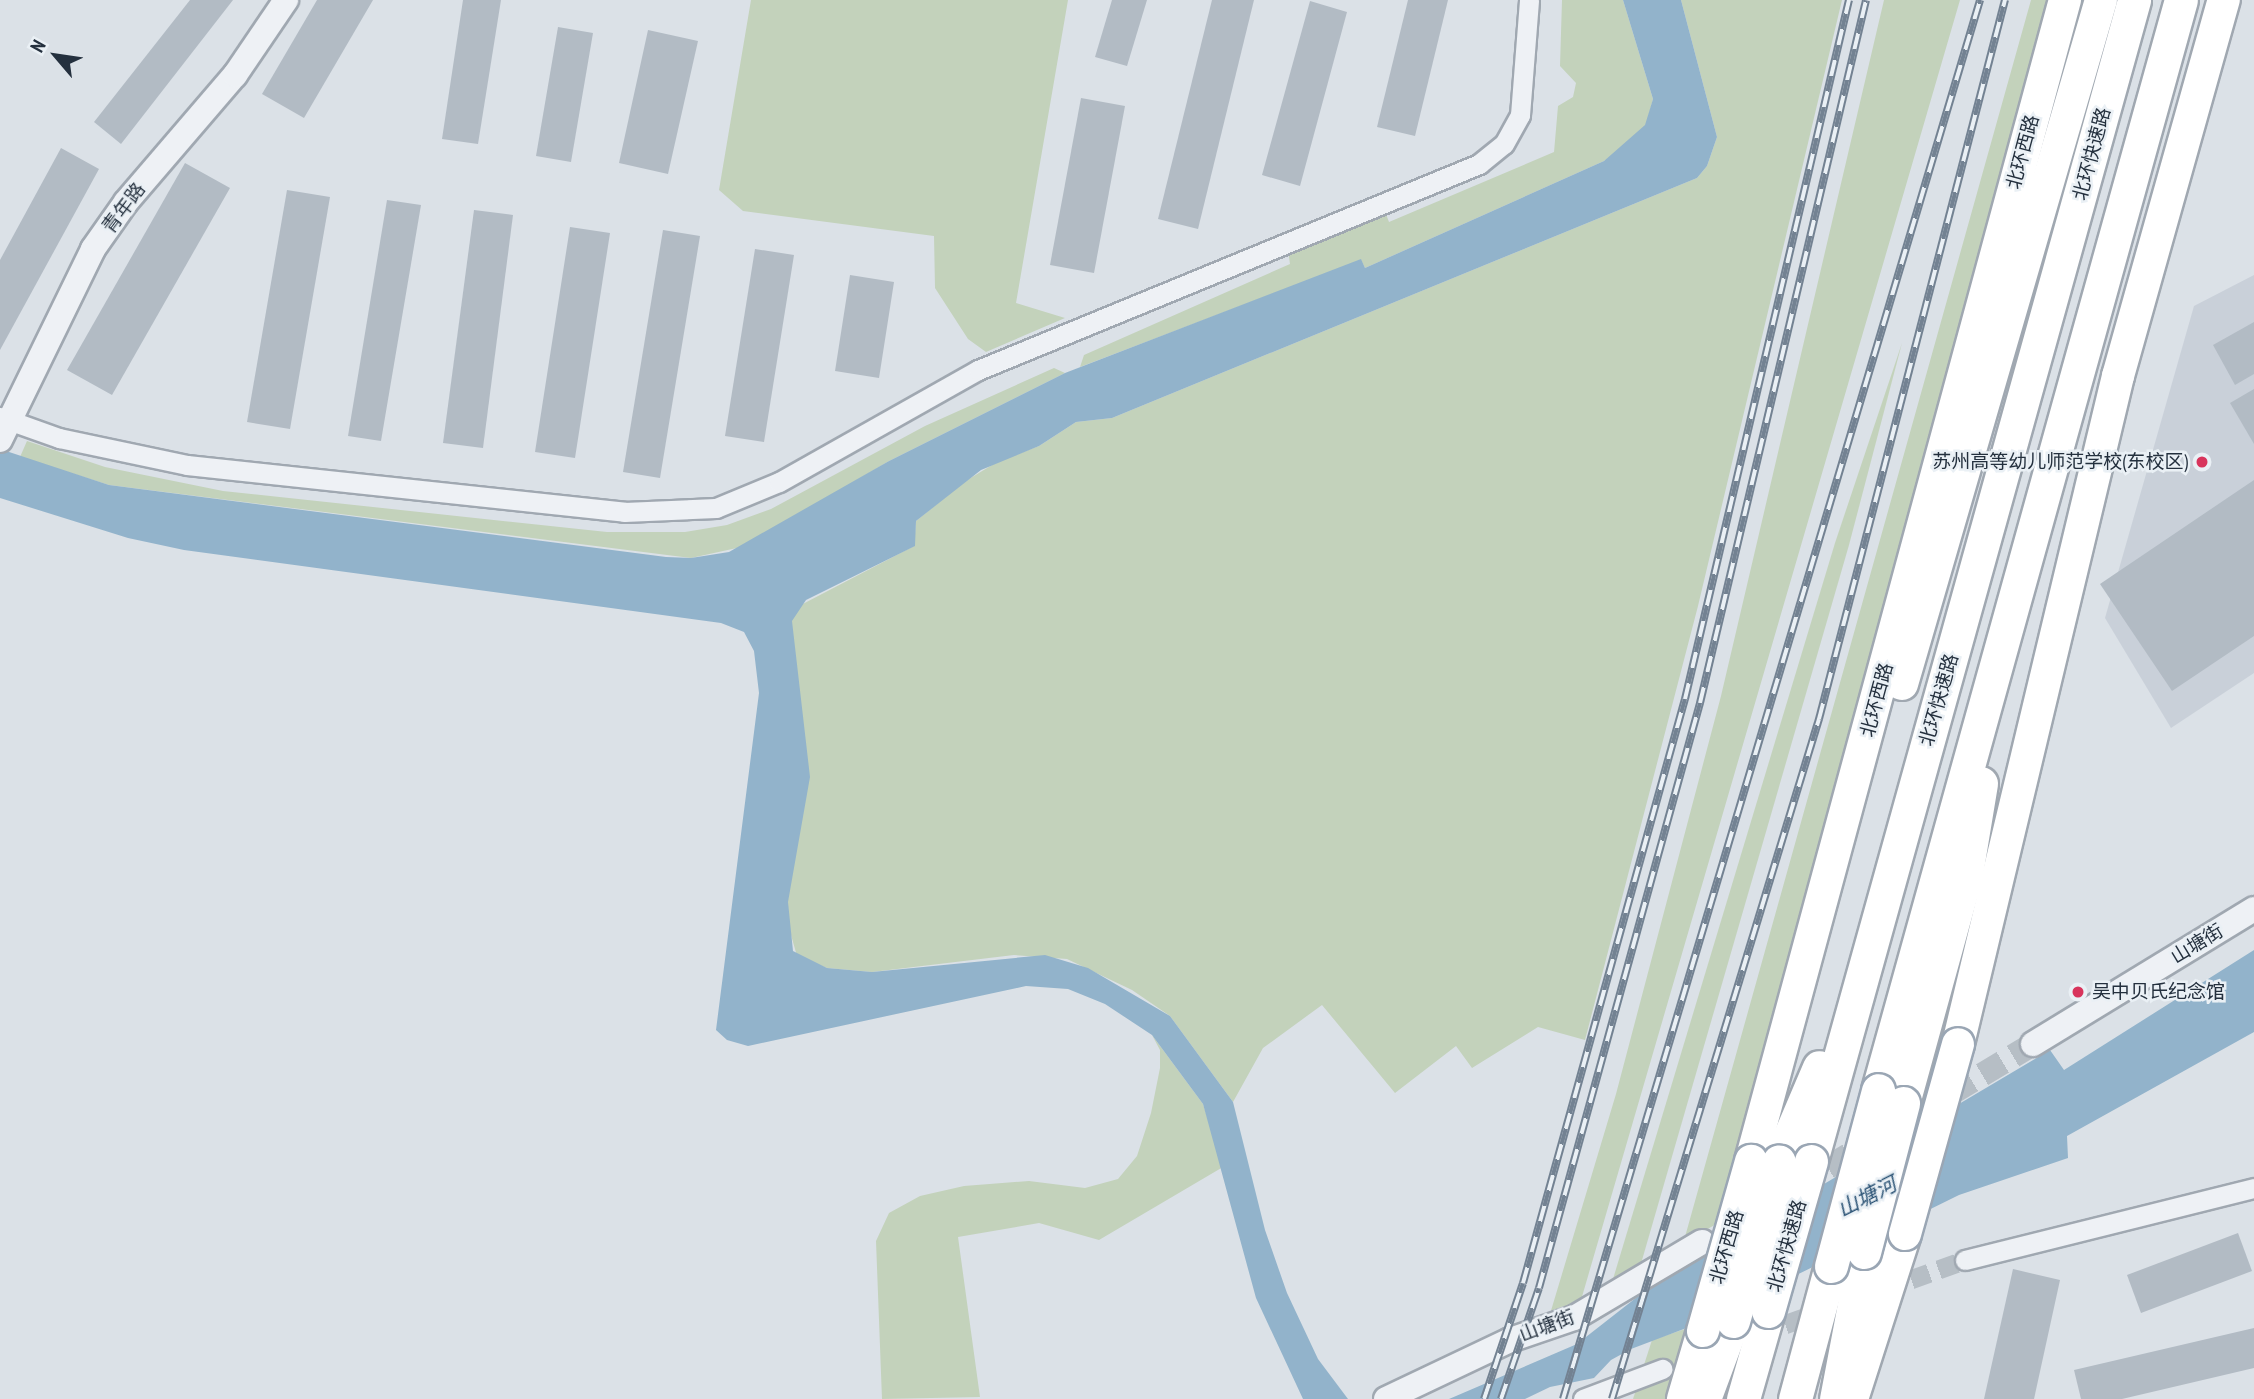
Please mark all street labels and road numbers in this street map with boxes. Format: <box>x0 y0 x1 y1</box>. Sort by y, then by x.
street label: 北环快速路 <box>2069 105 2115 203</box>
street label: 北环西路 <box>2002 112 2044 192</box>
street label: 青年路 <box>98 178 150 238</box>
street label: 北环快速路 <box>1915 651 1963 749</box>
street label: 北环西路 <box>1856 660 1898 740</box>
street label: 山塘街 <box>2167 920 2227 968</box>
street label: 北环快速路 <box>1763 1197 1811 1295</box>
street label: 北环西路 <box>1706 1207 1748 1287</box>
street label: 山塘街 <box>1516 1305 1578 1347</box>

